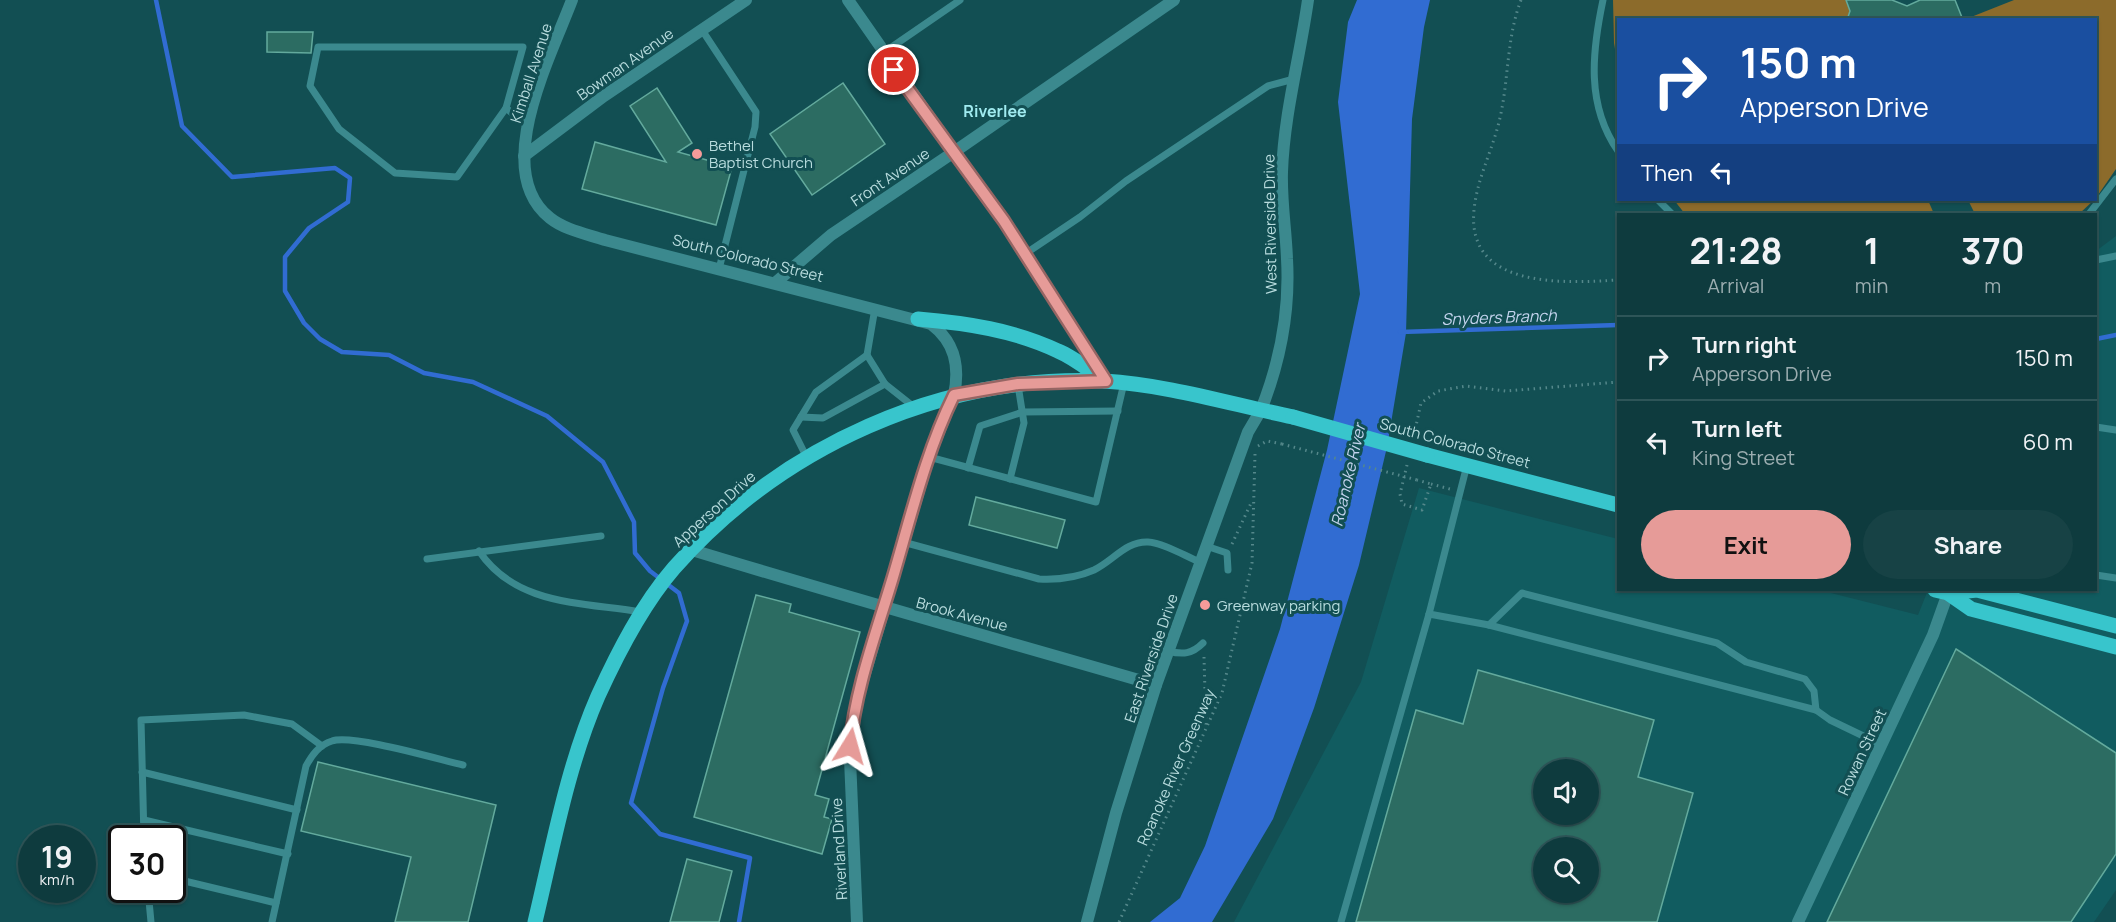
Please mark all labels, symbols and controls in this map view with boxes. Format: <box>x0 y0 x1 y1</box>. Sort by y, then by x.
street label: Kimball Avenue <box>505 20 557 126</box>
street label: Bowman Avenue <box>572 23 678 105</box>
text: 150 m <box>1740 33 1857 91</box>
icon: right <box>1641 42 1719 120</box>
pin <box>868 44 919 95</box>
icon: arrive <box>877 53 910 86</box>
text: Apperson Drive <box>1740 88 1929 125</box>
district label: Riverlee <box>963 100 1027 122</box>
place label: Bethel Baptist Church <box>709 135 813 173</box>
street label: Front Avenue <box>846 143 934 211</box>
marker: Bethel Baptist Church <box>690 147 704 161</box>
street label: West Riverside Drive <box>1258 154 1282 294</box>
icon: left <box>1705 156 1738 189</box>
text: Then <box>1641 158 1693 188</box>
text: 21:28 <box>1689 226 1782 275</box>
text: 1 <box>1864 226 1879 275</box>
text: 370 <box>1961 226 2025 275</box>
street label: South Colorado Street <box>670 229 826 287</box>
text: Arrival <box>1707 272 1764 299</box>
text: min <box>1855 272 1888 299</box>
text: m <box>1984 272 2001 299</box>
water label: Snyders Branch <box>1441 304 1557 330</box>
text: Turn right <box>1692 330 1797 360</box>
icon: right <box>1641 342 1674 375</box>
text: 150 m <box>2015 343 2073 373</box>
text: Apperson Drive <box>1692 360 1832 387</box>
street label: South Colorado Street <box>1377 413 1533 473</box>
text: Turn left <box>1692 414 1782 444</box>
water label: Roanoke River <box>1326 419 1371 528</box>
icon: left <box>1641 426 1674 459</box>
text: 60 m <box>2023 427 2073 457</box>
text: King Street <box>1692 444 1795 471</box>
street label: Apperson Drive <box>668 466 760 552</box>
button: Exit <box>1641 510 1851 579</box>
button: Share <box>1863 510 2073 579</box>
street label: East Riverside Drive <box>1119 591 1183 725</box>
street label: Brook Avenue <box>914 592 1010 636</box>
place label: Greenway parking <box>1217 595 1340 616</box>
marker: Greenway parking <box>1198 598 1212 612</box>
street label: Roanoke River Greenway <box>1132 685 1220 849</box>
street label: Rowan Street <box>1833 705 1891 799</box>
position arrow <box>818 714 882 778</box>
map controls <box>1533 759 1599 903</box>
button: sound <box>1533 759 1599 825</box>
street label: Riverland Drive <box>826 797 852 901</box>
speed limit sign: 30 <box>108 825 186 903</box>
text: 19 <box>41 836 73 877</box>
button: search <box>1533 837 1599 903</box>
text: km/h <box>40 869 74 890</box>

